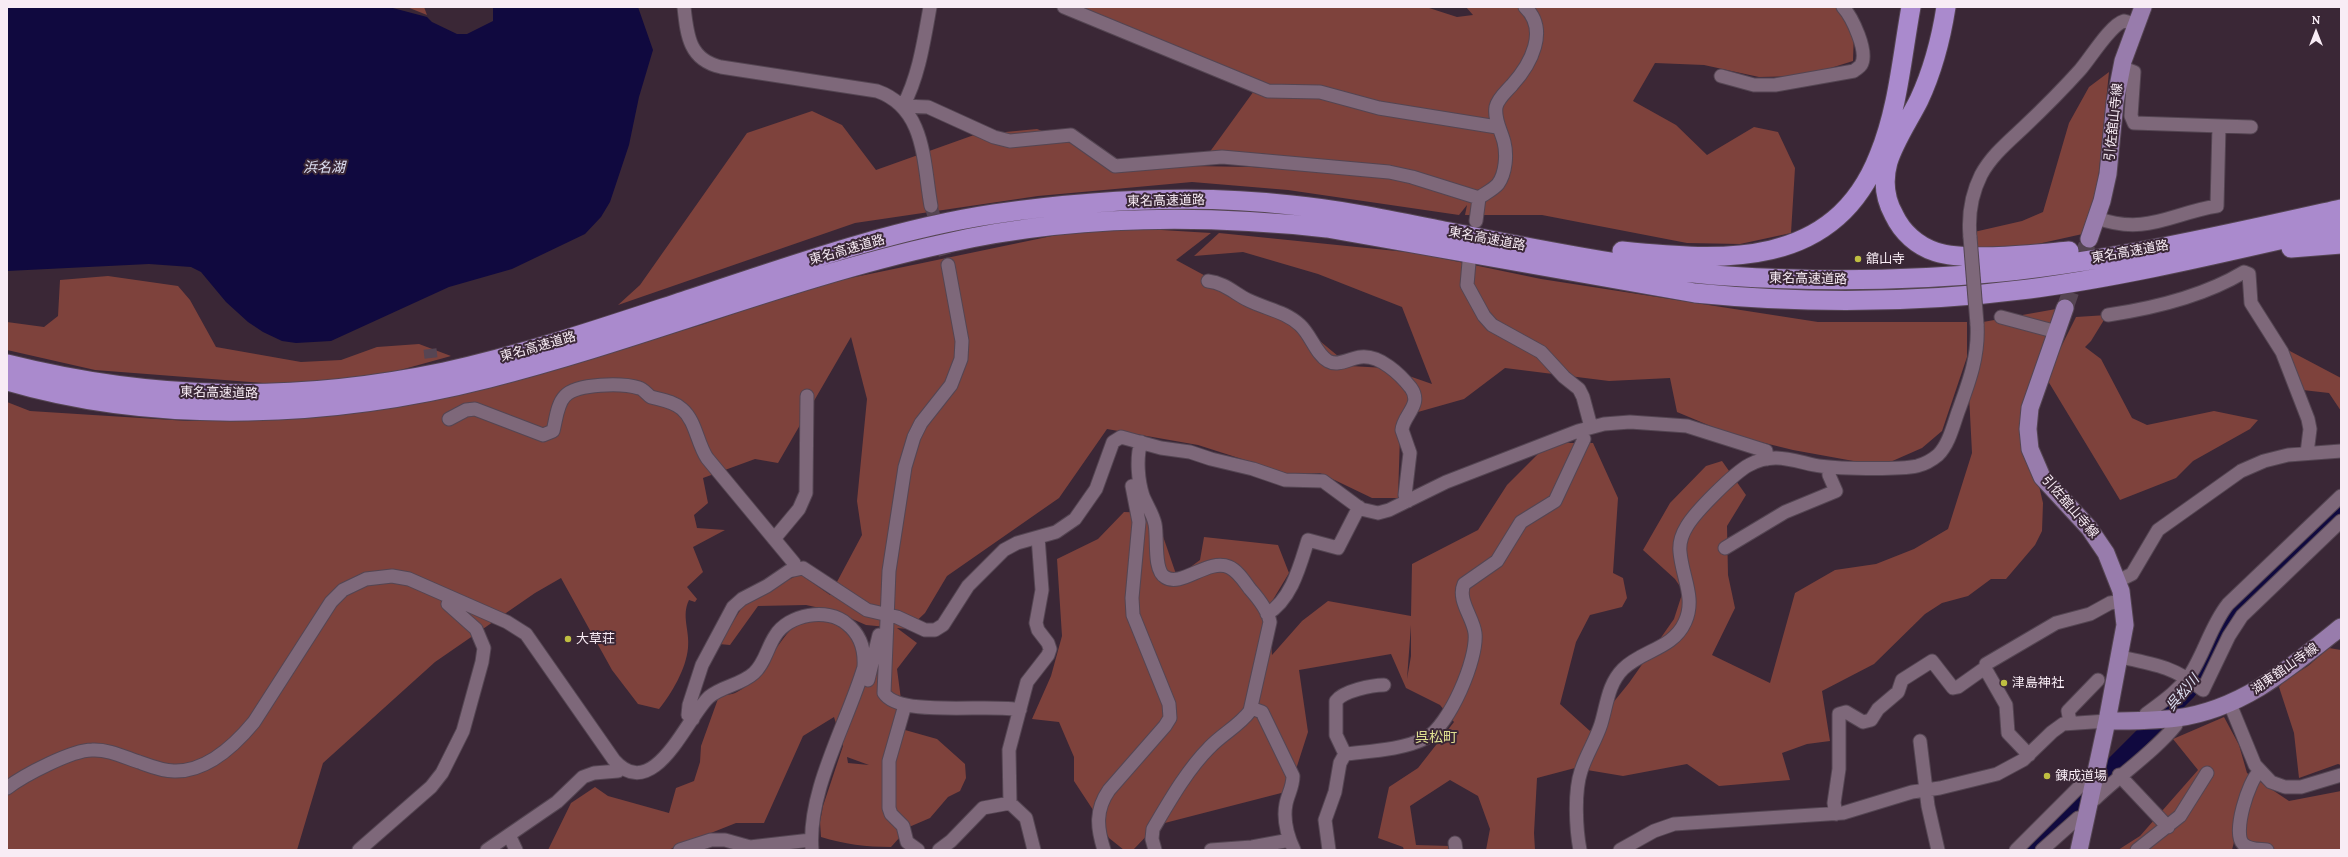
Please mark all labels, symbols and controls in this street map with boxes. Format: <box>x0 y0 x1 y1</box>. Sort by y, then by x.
north arrow <box>2296 12 2336 52</box>
text: N <box>2312 13 2320 27</box>
street label: 引佐舘山寺線 <box>2102 82 2126 162</box>
water label: 浜名湖 <box>303 160 345 176</box>
street label: 東名高速道路 <box>1127 193 1205 209</box>
street label: 東名高速道路 <box>1447 224 1527 254</box>
street label: 東名高速道路 <box>807 232 887 268</box>
street label: 東名高速道路 <box>2090 238 2170 266</box>
place label: 舘山寺 <box>1866 251 1905 267</box>
marker: 舘山寺 <box>1853 254 1863 264</box>
street label: 東名高速道路 <box>1769 271 1847 287</box>
street label: 東名高速道路 <box>498 329 578 365</box>
street label: 東名高速道路 <box>180 385 258 401</box>
street label: 引佐舘山寺線 <box>2039 472 2101 542</box>
place label: 大草荘 <box>576 631 615 647</box>
marker: 大草荘 <box>563 634 573 644</box>
street label: 湖東舘山寺線 <box>2249 640 2321 698</box>
water label: 呉松川 <box>2163 672 2203 714</box>
place label: 津島神社 <box>2012 675 2064 691</box>
marker: 津島神社 <box>1999 678 2009 688</box>
district label: 呉松町 <box>1415 730 1457 746</box>
place label: 錬成道場 <box>2055 768 2107 784</box>
marker: 錬成道場 <box>2042 771 2052 781</box>

